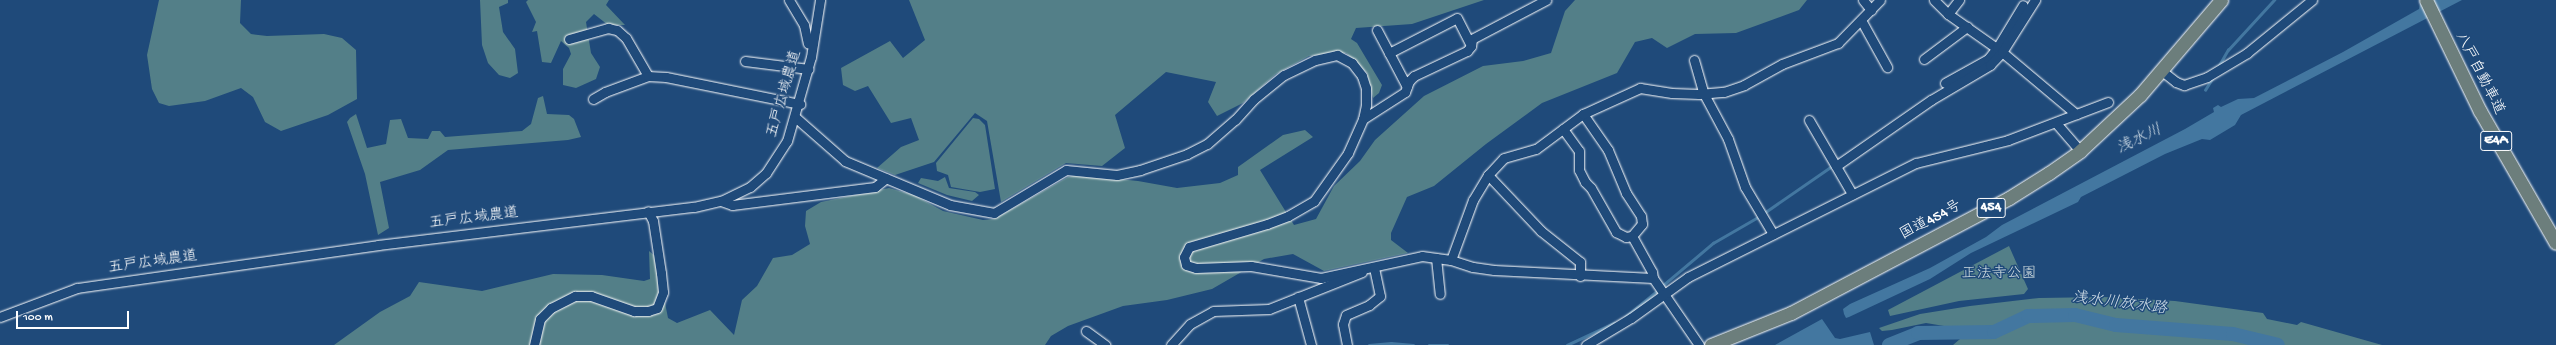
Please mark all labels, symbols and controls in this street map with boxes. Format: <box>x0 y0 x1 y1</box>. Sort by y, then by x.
street label: 八戸自動車道 <box>2451 30 2507 118</box>
street label: 五戸広域農道 <box>764 48 806 140</box>
water label: 浅水川 <box>2114 122 2166 160</box>
road number: E4A <box>2480 129 2512 153</box>
road number: 454 <box>1976 196 2006 220</box>
street label: 国道454号 <box>1897 197 1965 245</box>
street label: 五戸広域農道 <box>428 205 520 233</box>
street label: 五戸広域農道 <box>107 248 199 278</box>
park label: 正法寺公園 <box>1962 266 2036 284</box>
water label: 浅水川放水路 <box>2070 290 2168 320</box>
scale bar <box>18 303 131 329</box>
text: 100 m <box>23 311 53 325</box>

